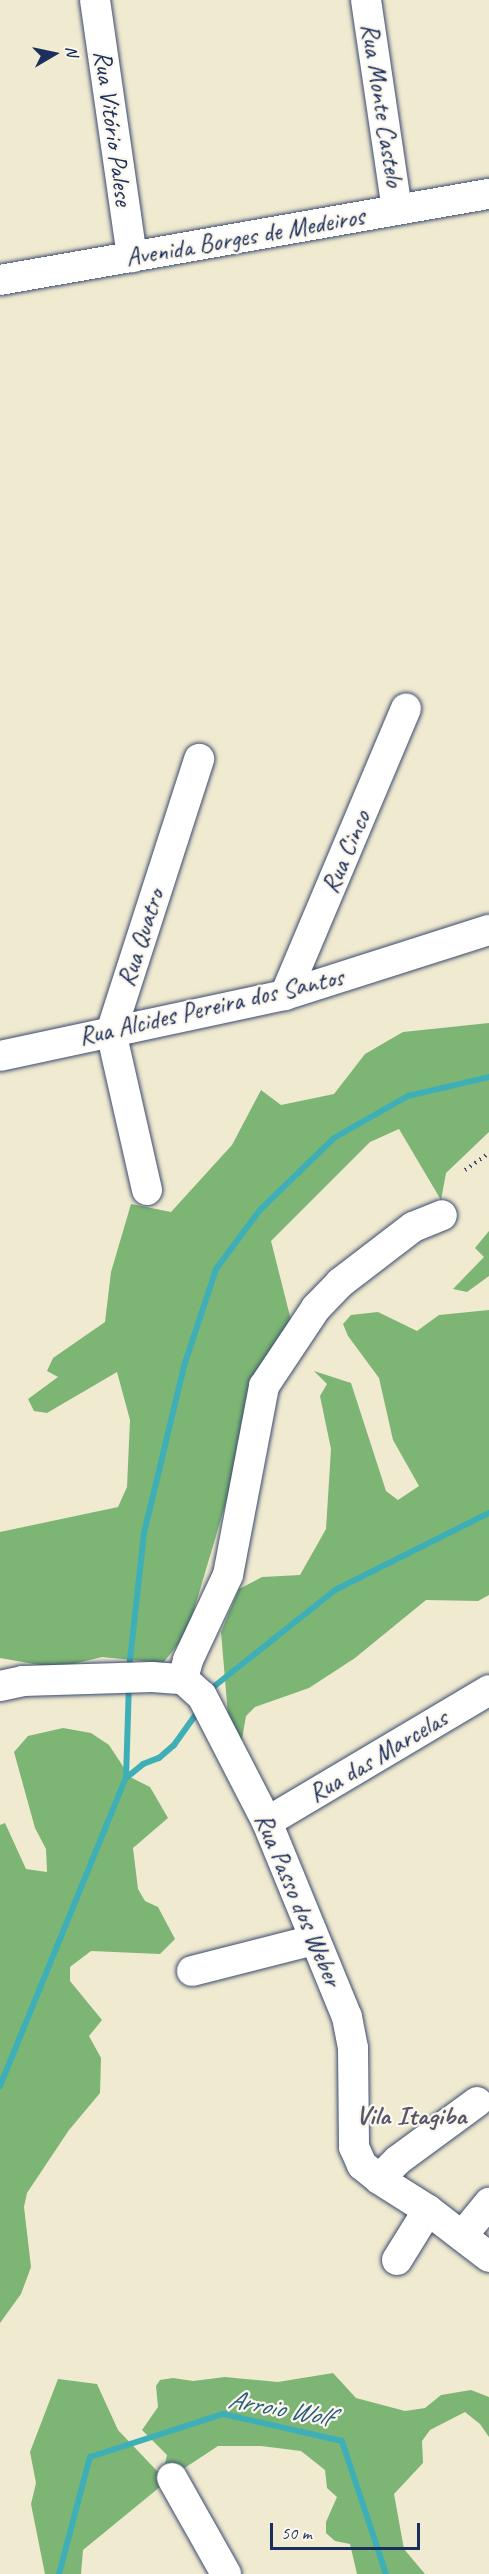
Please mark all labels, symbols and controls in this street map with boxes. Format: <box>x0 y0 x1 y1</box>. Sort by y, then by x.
street label: Rua Monte Castelo <box>354 21 410 189</box>
north arrow <box>24 24 84 84</box>
text: N <box>61 45 82 58</box>
street label: Rua Vitório Palese <box>87 48 139 208</box>
street label: Avenida Borges de Medeiros <box>123 201 367 273</box>
street label: Rua Cinco <box>315 806 377 898</box>
street label: Rua Quatro <box>111 886 171 990</box>
street label: Rua Alcides Pereira dos Santos <box>75 961 347 1053</box>
street label: Rua das Marcelas <box>303 1702 453 1810</box>
street label: Rua Passo dos Weber <box>247 1808 349 1992</box>
district label: Vila Itagiba <box>355 2100 467 2132</box>
water label: Arroio Wolf <box>226 2383 334 2433</box>
scale bar <box>273 2511 423 2549</box>
text: 50 m <box>281 2522 312 2544</box>

